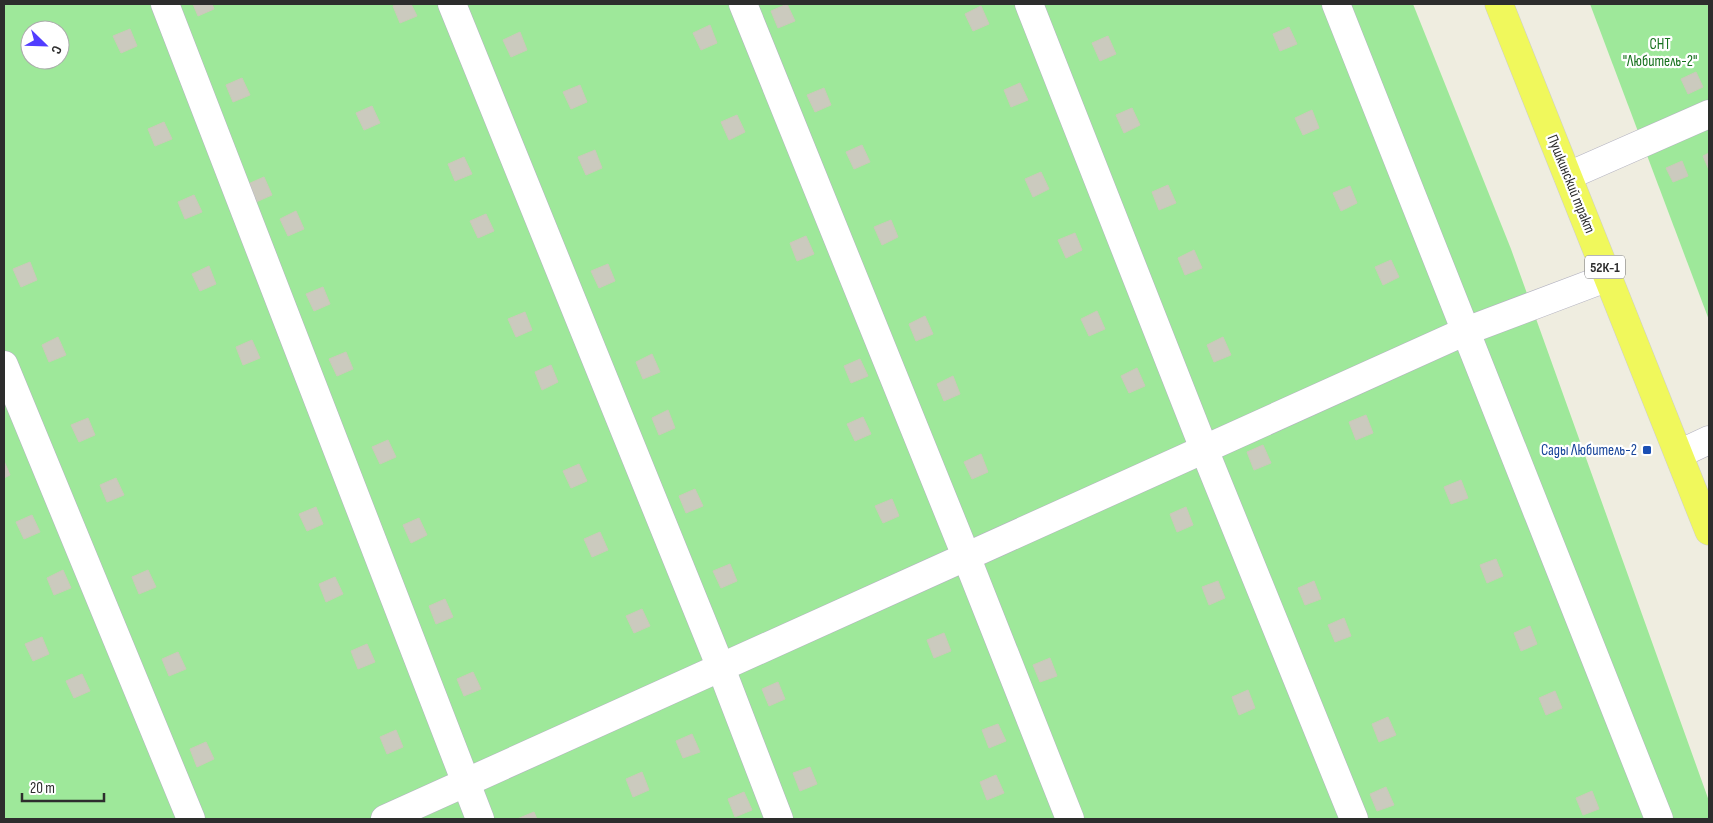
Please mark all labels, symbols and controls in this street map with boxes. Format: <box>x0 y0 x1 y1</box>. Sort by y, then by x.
north arrow <box>20 20 70 70</box>
park label: СНТ "Любитель-2" <box>1623 35 1697 71</box>
text: С <box>47 43 66 57</box>
street label: Пушкинский тракт <box>1543 132 1599 236</box>
road number: 52К-1 <box>1585 256 1625 278</box>
place label: Сады Любитель-2 <box>1541 441 1637 460</box>
marker: Сады Любитель-2 <box>1641 444 1653 456</box>
scale bar <box>22 770 105 802</box>
text: 20 m <box>30 779 55 798</box>

